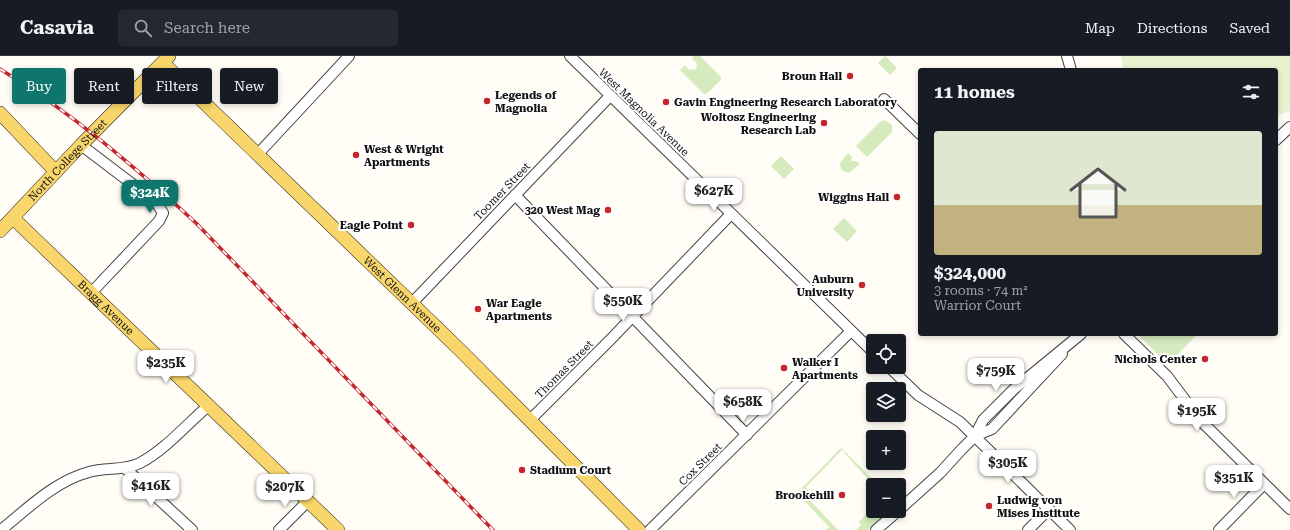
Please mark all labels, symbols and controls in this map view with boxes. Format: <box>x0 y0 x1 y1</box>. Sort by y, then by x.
search box <box>118 10 398 46</box>
text: Casavia <box>20 16 94 39</box>
icon: search <box>132 17 154 39</box>
text: Search here <box>164 19 250 37</box>
text: Map <box>1085 20 1115 36</box>
text: Directions <box>1137 20 1207 36</box>
text: Saved <box>1229 20 1270 36</box>
street label: West Magnolia Avenue <box>596 66 691 159</box>
chip: Buy <box>12 68 66 104</box>
chip: Rent <box>74 68 134 104</box>
chip: Filters <box>142 68 212 104</box>
chip: New <box>220 68 278 104</box>
place label: Broun Hall <box>782 70 842 83</box>
marker: Broun Hall <box>845 71 855 81</box>
icon: filters <box>1240 81 1262 103</box>
text: 11 homes <box>934 82 1015 102</box>
place label: Legends of Magnolia <box>495 89 557 115</box>
marker: Legends of Magnolia <box>482 96 492 106</box>
place label: Gavin Engineering Research Laboratory <box>674 96 897 109</box>
marker: Gavin Engineering Research Laboratory <box>661 97 671 107</box>
place label: Woltosz Engineering Research Lab <box>701 111 816 137</box>
street label: North College Street <box>26 117 110 204</box>
marker: Woltosz Engineering Research Lab <box>819 118 829 128</box>
place label: West & Wright Apartments <box>364 143 444 169</box>
marker: West & Wright Apartments <box>351 150 361 160</box>
icon: home <box>1062 157 1134 229</box>
street label: Toomer Street <box>472 160 533 223</box>
pin: $627K <box>686 178 742 212</box>
pin: $324K <box>122 180 178 214</box>
text: $627K <box>694 183 734 198</box>
text: $324K <box>130 185 170 200</box>
place label: Wiggins Hall <box>818 191 889 204</box>
marker: Wiggins Hall <box>892 192 902 202</box>
place label: 320 West Mag <box>525 204 600 217</box>
marker: 320 West Mag <box>603 205 613 215</box>
place label: Eagle Point <box>340 219 404 232</box>
marker: Eagle Point <box>406 220 416 230</box>
street label: West Glenn Avenue <box>360 254 444 335</box>
text: $324,000 <box>934 263 1006 283</box>
place label: Auburn University <box>796 273 855 299</box>
street label: Bragg Avenue <box>75 278 136 338</box>
marker: Auburn University <box>857 280 867 290</box>
text: 3 rooms · 74 m² <box>934 283 1028 298</box>
pin: $550K <box>595 288 651 322</box>
text: $550K <box>603 293 643 308</box>
place label: War Eagle Apartments <box>486 297 552 323</box>
text: Warrior Court <box>934 298 1021 313</box>
marker: War Eagle Apartments <box>473 304 483 314</box>
map controls <box>866 334 906 518</box>
button: locate <box>866 334 906 374</box>
street label: Thomas Street <box>533 338 596 401</box>
pin: $235K <box>138 350 194 384</box>
place label: Nichols Center <box>1115 353 1197 366</box>
marker: Nichols Center <box>1200 354 1210 364</box>
text: $235K <box>146 355 186 370</box>
place label: Walker I Apartments <box>792 356 858 382</box>
pin: $759K <box>968 358 1024 392</box>
marker: Walker I Apartments <box>779 363 789 373</box>
text: $759K <box>976 363 1016 378</box>
button: layers <box>866 382 906 422</box>
pin: $658K <box>715 389 771 423</box>
text: $658K <box>723 394 763 409</box>
pin: $195K <box>1169 398 1225 432</box>
text: $195K <box>1177 403 1217 418</box>
button: + <box>866 430 906 470</box>
street label: Cox Street <box>676 440 724 488</box>
pin: $305K <box>980 450 1036 484</box>
text: $305K <box>988 455 1028 470</box>
place label: Stadium Court <box>530 464 612 477</box>
marker: Stadium Court <box>517 465 527 475</box>
pin: $351K <box>1206 465 1262 499</box>
text: $351K <box>1214 470 1254 485</box>
pin: $416K <box>123 473 179 507</box>
pin: $207K <box>257 474 313 508</box>
text: $416K <box>131 478 171 493</box>
button: − <box>866 478 906 518</box>
text: $207K <box>265 479 305 494</box>
place label: Brookehill <box>775 489 834 502</box>
marker: Brookehill <box>837 490 847 500</box>
place label: Ludwig von Mises Institute <box>997 494 1080 520</box>
marker: Ludwig von Mises Institute <box>984 501 994 511</box>

